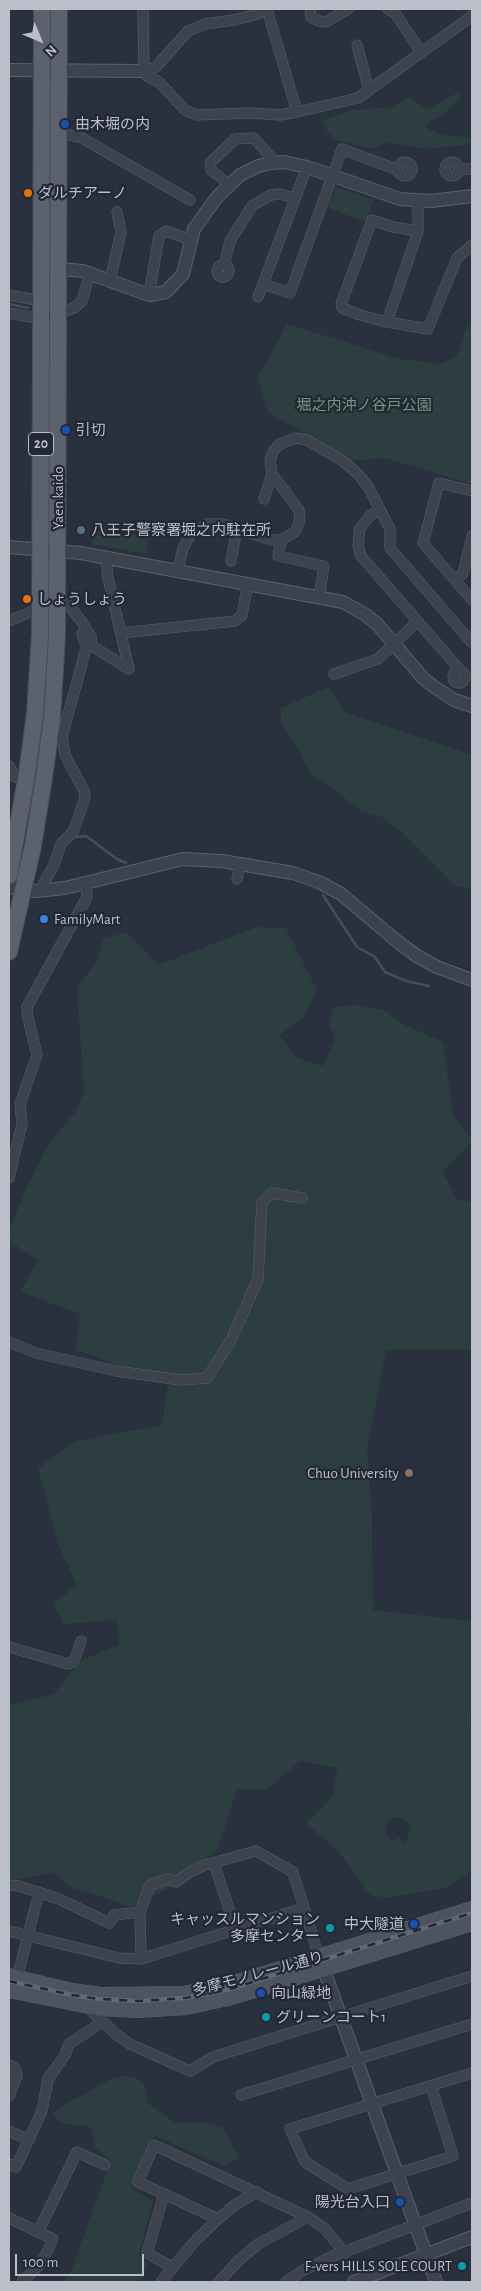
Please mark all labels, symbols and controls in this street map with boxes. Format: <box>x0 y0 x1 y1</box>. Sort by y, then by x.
north arrow <box>15 15 65 65</box>
text: N <box>42 42 59 59</box>
place label: 由木堀の内 <box>75 115 150 133</box>
marker: 由木堀の内 <box>59 118 71 130</box>
place label: ダルチアーノ <box>38 184 127 202</box>
marker: ダルチアーノ <box>22 187 34 199</box>
park label: 堀之内沖ノ谷戸公園 <box>297 396 431 414</box>
place label: 引切 <box>76 421 106 439</box>
marker: 引切 <box>60 424 72 436</box>
road number: 20 <box>28 432 54 456</box>
street label: Yaen kaido <box>49 466 67 530</box>
place label: 八王子警察署堀之内駐在所 <box>91 521 271 539</box>
marker: 八王子警察署堀之内駐在所 <box>75 524 87 536</box>
place label: しょうしょう <box>37 590 127 608</box>
marker: しょうしょう <box>21 593 33 605</box>
place label: FamilyMart <box>54 910 120 928</box>
marker: FamilyMart <box>38 913 50 925</box>
place label: Chuo University <box>307 1464 399 1482</box>
marker: Chuo University <box>403 1467 415 1479</box>
place label: キャッスルマンション 多摩センター <box>170 1910 320 1945</box>
place label: 中大隧道 <box>344 1915 404 1933</box>
marker: 中大隧道 <box>408 1918 420 1930</box>
marker: キャッスルマンション 多摩センター <box>324 1922 336 1934</box>
street label: 多摩モノレール通り <box>190 1948 326 2000</box>
place label: 向山緑地 <box>271 1984 331 2002</box>
marker: 向山緑地 <box>255 1987 267 1999</box>
place label: グリーンコート1 <box>276 2008 386 2026</box>
marker: グリーンコート1 <box>260 2011 272 2023</box>
place label: 陽光台入口 <box>315 2193 390 2211</box>
marker: 陽光台入口 <box>394 2196 406 2208</box>
scale bar <box>18 2244 146 2276</box>
text: 100 m <box>23 2255 58 2270</box>
place label: F-vers HILLS SOLE COURT <box>305 2257 452 2275</box>
marker: F-vers HILLS SOLE COURT <box>456 2260 468 2272</box>

